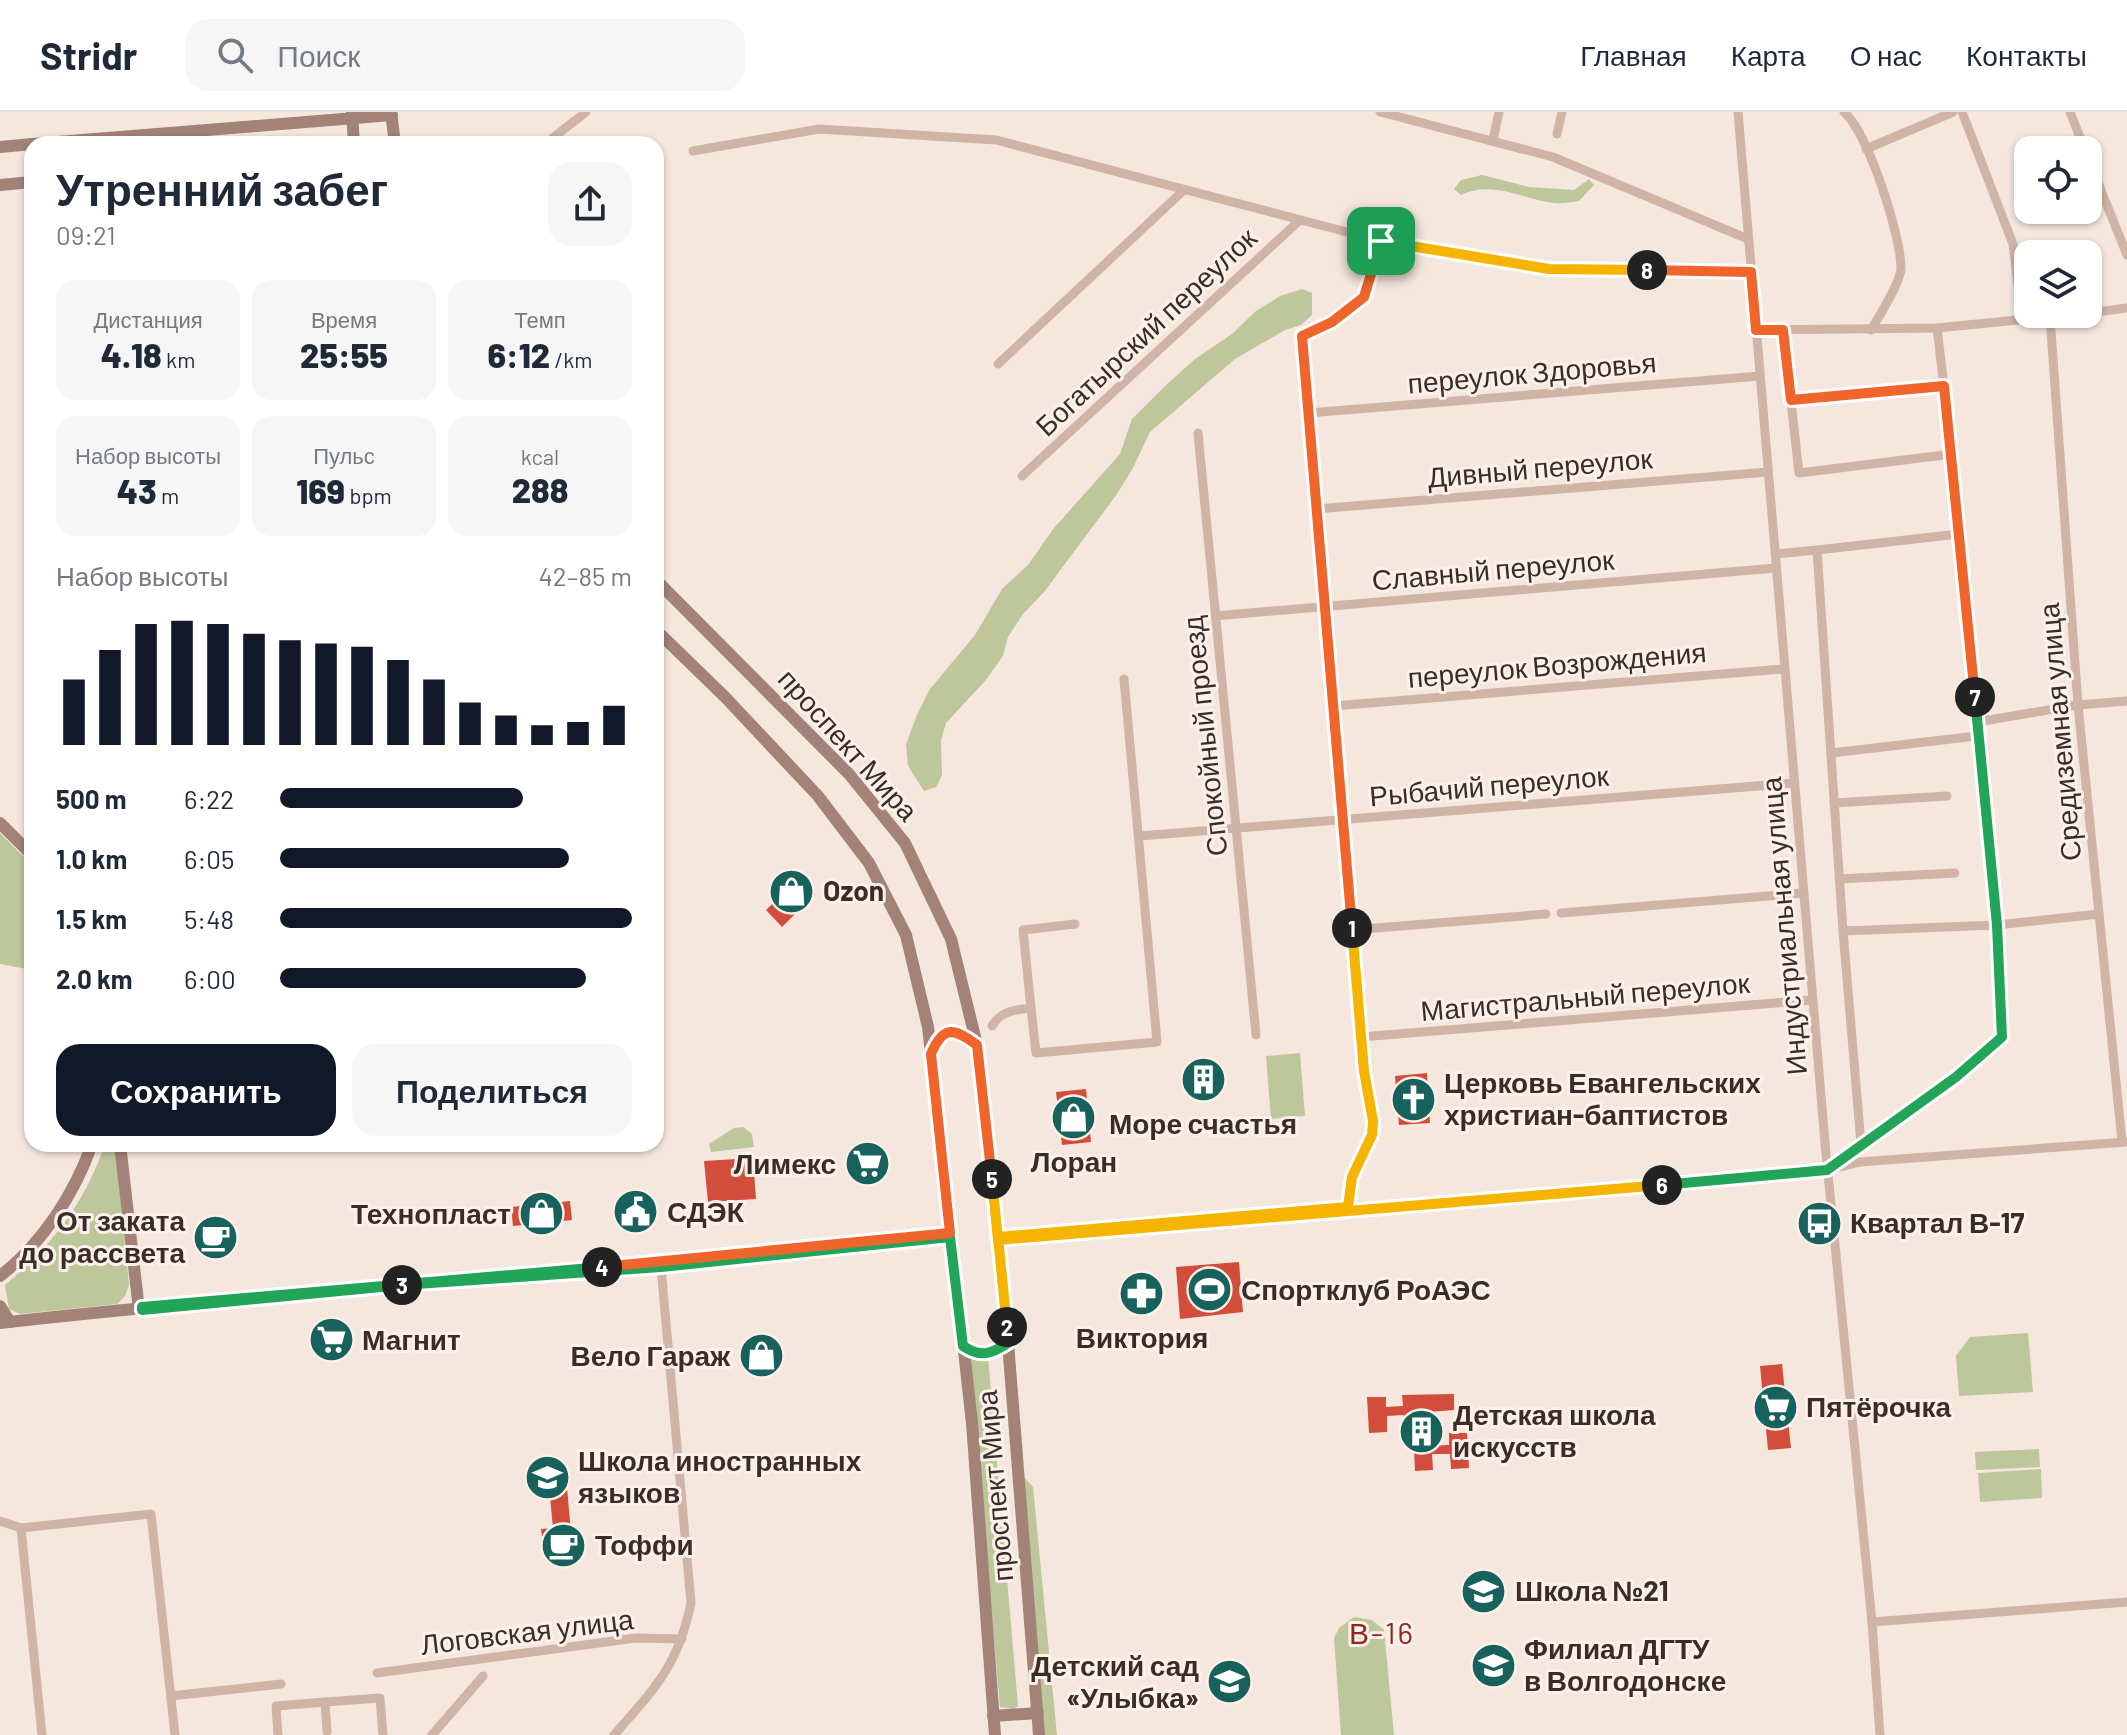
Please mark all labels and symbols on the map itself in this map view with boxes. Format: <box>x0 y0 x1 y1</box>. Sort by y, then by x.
pin <box>1347 207 1415 275</box>
street label: Богатырский переулок <box>1028 220 1263 442</box>
pin: 8 <box>1627 250 1667 290</box>
street label: переулок Здоровья <box>1406 344 1658 400</box>
street label: Дивный переулок <box>1426 440 1655 494</box>
street label: Славный переулок <box>1370 541 1616 597</box>
street label: Средиземная улица <box>2031 601 2087 863</box>
street label: Спокойный проезд <box>1174 614 1234 858</box>
street label: переулок Возрождения <box>1406 634 1708 694</box>
street label: проспект Мира <box>772 662 926 827</box>
pin: 7 <box>1955 677 1995 717</box>
street label: Рыбачий переулок <box>1368 758 1611 812</box>
street label: Индустриальная улица <box>1753 775 1813 1076</box>
shop icon: Ozon <box>768 867 816 915</box>
place label: Ozon <box>823 873 884 907</box>
pin: 1 <box>1332 908 1372 948</box>
street label: Магистральный переулок <box>1419 965 1752 1027</box>
building icon: Море счастья <box>1179 1056 1227 1104</box>
place label: Церковь Евангельских христиан-баптистов <box>1444 1065 1761 1131</box>
church icon: Церковь Евангельских христиан-баптистов <box>1389 1075 1437 1123</box>
shop icon: Лоран <box>1050 1093 1098 1141</box>
place label: Море счастья <box>1109 1106 1297 1140</box>
supermarket icon: Лимекс <box>843 1140 891 1188</box>
place label: Лоран <box>1031 1144 1117 1178</box>
place label: Лимекс <box>734 1146 836 1180</box>
pin: 5 <box>972 1159 1012 1199</box>
pin: 6 <box>1642 1165 1682 1205</box>
public building icon: СДЭК <box>612 1188 660 1236</box>
shop icon: Технопласт <box>518 1190 566 1238</box>
place label: СДЭК <box>667 1194 745 1228</box>
place label: Технопласт <box>351 1196 511 1230</box>
bus stop icon: Квартал В-17 <box>1795 1199 1843 1247</box>
place label: От заката до рассвета <box>19 1203 185 1269</box>
place label: Квартал В-17 <box>1850 1205 2024 1239</box>
cafe icon: От заката до рассвета <box>192 1213 240 1261</box>
pin: 4 <box>582 1247 622 1287</box>
pin: 3 <box>382 1265 422 1305</box>
sports icon: Спортклуб РоАЭС <box>1186 1266 1234 1314</box>
pharmacy icon: Виктория <box>1118 1270 1166 1318</box>
place label: Спортклуб РоАЭС <box>1241 1272 1491 1306</box>
pin: 2 <box>987 1307 1027 1347</box>
supermarket icon: Магнит <box>307 1316 355 1364</box>
place label: Виктория <box>1076 1320 1208 1354</box>
place label: Магнит <box>362 1322 461 1356</box>
shop icon: Вело Гараж <box>737 1332 785 1380</box>
place label: Вело Гараж <box>570 1338 731 1372</box>
supermarket icon: Пятёрочка <box>1751 1383 1799 1431</box>
street label: проспект Мира <box>969 1388 1019 1583</box>
place label: Пятёрочка <box>1806 1389 1952 1423</box>
place label: Детская школа искусств <box>1453 1397 1656 1463</box>
building icon: Детская школа искусств <box>1398 1407 1446 1455</box>
place label: Школа иностранных языков <box>577 1443 862 1509</box>
school or university icon: Школа иностранных языков <box>523 1453 571 1501</box>
cafe icon: Тоффи <box>540 1521 588 1569</box>
place label: Тоффи <box>595 1527 694 1561</box>
school or university icon: Школа №21 <box>1460 1567 1508 1615</box>
place label: Школа №21 <box>1515 1573 1669 1607</box>
street label: Логовская улица <box>419 1601 635 1661</box>
district label: В-16 <box>1349 1614 1415 1650</box>
place label: Филиал ДГТУ в Волгодонске <box>1524 1631 1726 1697</box>
school or university icon: Филиал ДГТУ в Волгодонске <box>1469 1641 1517 1689</box>
place label: Детский сад «Улыбка» <box>1031 1648 1199 1714</box>
school or university icon: Детский сад «Улыбка» <box>1206 1658 1254 1706</box>

